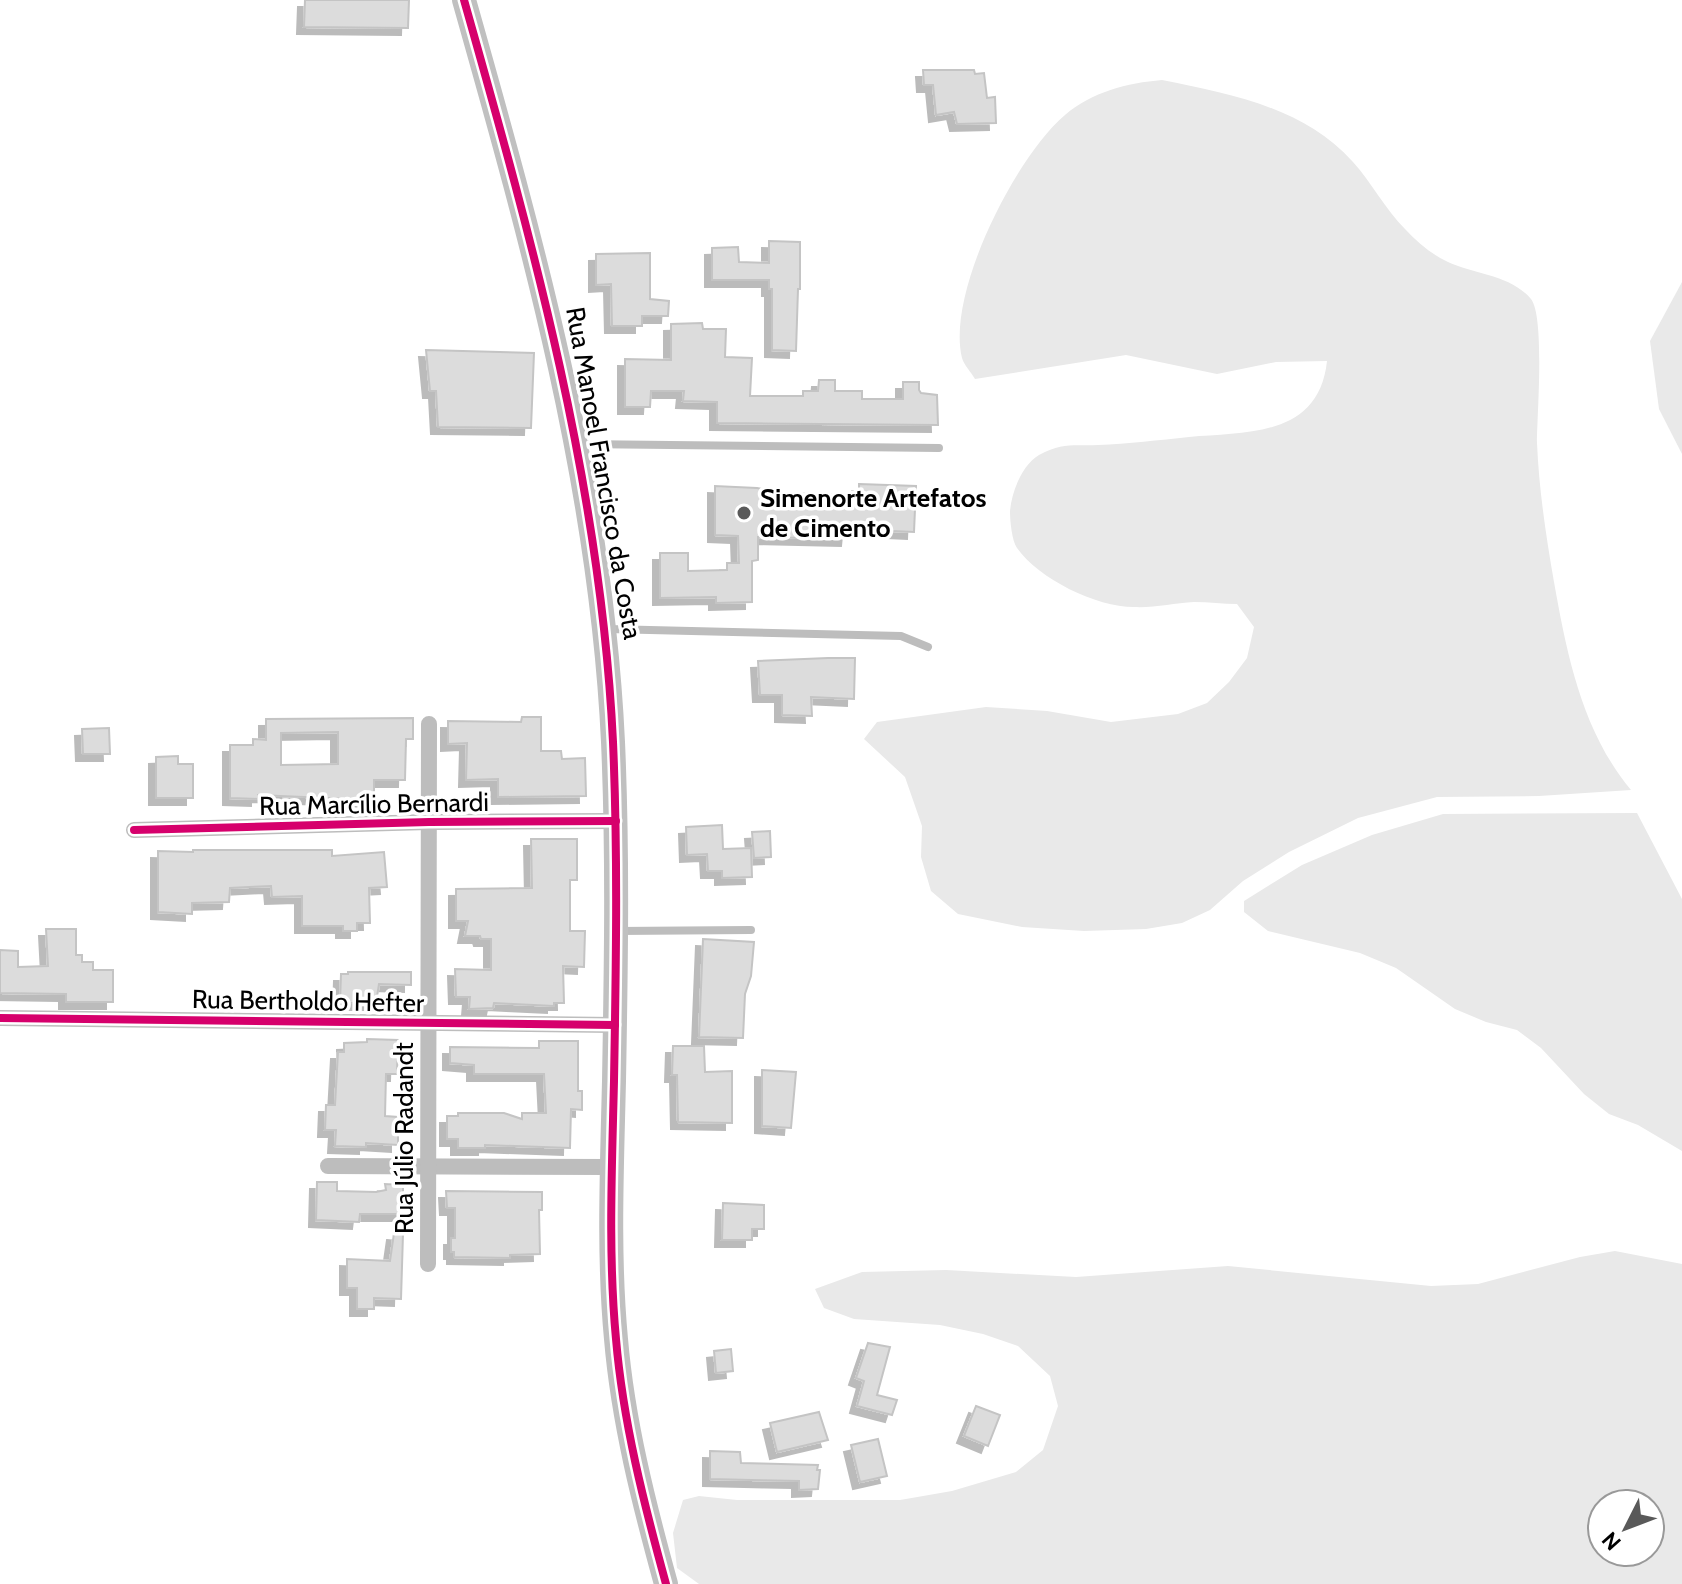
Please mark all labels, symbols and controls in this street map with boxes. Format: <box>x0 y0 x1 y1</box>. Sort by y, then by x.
street label: Rua Manoel Francisco da Costa <box>559 304 649 642</box>
place label: Simenorte Artefatos de Cimento <box>760 482 987 544</box>
marker: Simenorte Artefatos de Cimento <box>735 504 753 522</box>
street label: Rua Marcílio Bernardi <box>259 786 489 822</box>
street label: Rua Bertholdo Hefter <box>192 983 425 1019</box>
street label: Rua Júlio Radandt <box>388 1042 420 1234</box>
north arrow <box>1586 1488 1666 1568</box>
text: N <box>1596 1526 1627 1556</box>

